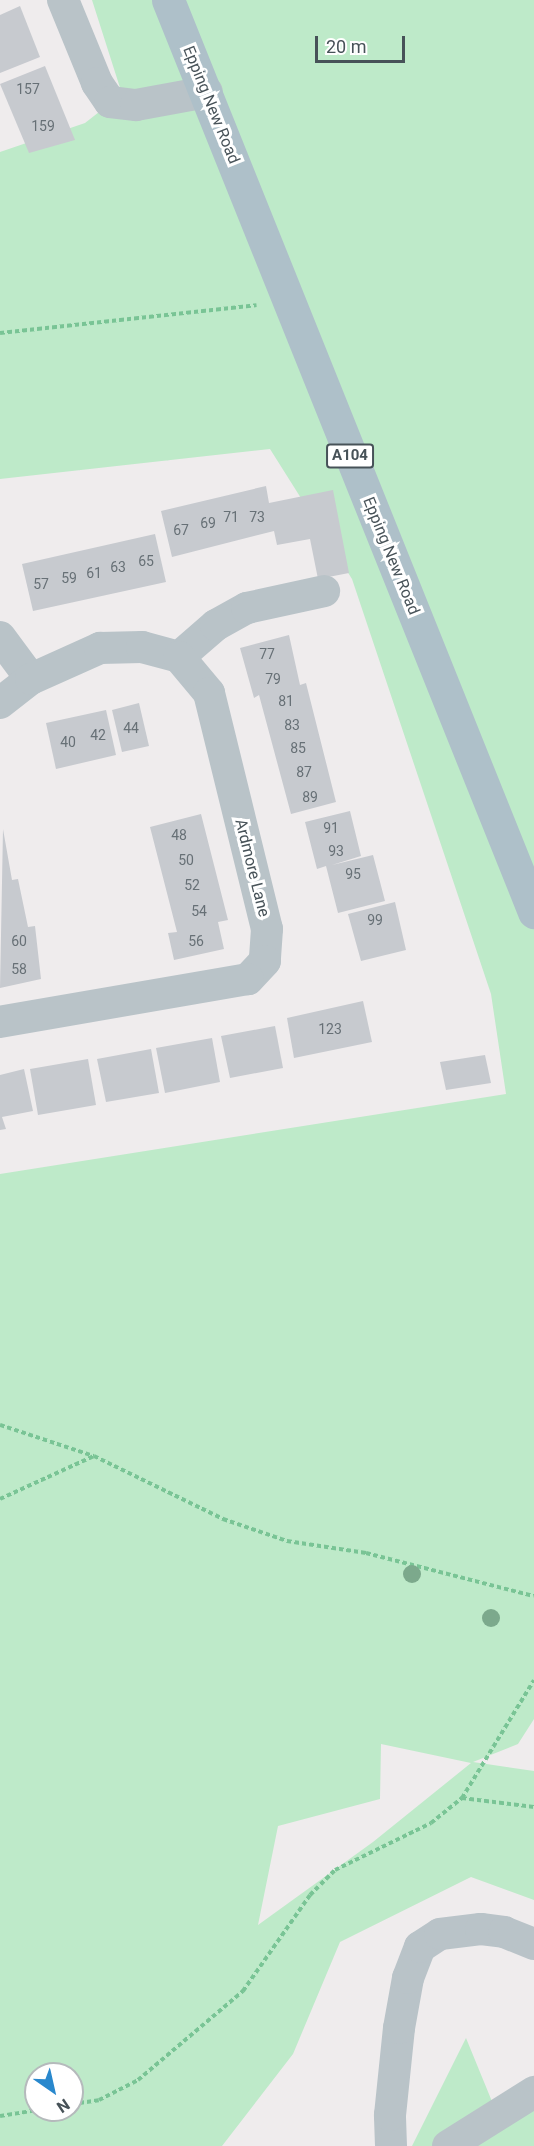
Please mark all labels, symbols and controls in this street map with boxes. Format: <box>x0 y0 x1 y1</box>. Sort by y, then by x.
scale bar <box>318 24 408 62</box>
text: 20 m <box>326 36 366 57</box>
street label: Epping New Road <box>179 43 243 167</box>
house number: 157 <box>16 81 40 97</box>
house number: 159 <box>31 118 55 134</box>
road number: A104 <box>326 444 374 468</box>
street label: Epping New Road <box>359 494 423 618</box>
house number: 71 <box>223 509 239 525</box>
house number: 73 <box>249 509 265 525</box>
house number: 69 <box>200 515 216 531</box>
house number: 67 <box>173 522 189 538</box>
house number: 65 <box>138 553 154 569</box>
house number: 63 <box>110 559 126 575</box>
house number: 61 <box>86 565 102 581</box>
house number: 59 <box>61 570 77 586</box>
house number: 57 <box>33 576 49 592</box>
house number: 77 <box>259 646 275 662</box>
house number: 79 <box>265 671 281 687</box>
house number: 81 <box>278 693 294 709</box>
house number: 83 <box>284 717 300 733</box>
house number: 44 <box>123 720 139 736</box>
house number: 42 <box>90 727 106 743</box>
house number: 40 <box>60 734 76 750</box>
house number: 85 <box>290 740 306 756</box>
house number: 87 <box>296 764 312 780</box>
house number: 89 <box>302 789 318 805</box>
street label: Ardmore Lane <box>231 817 273 919</box>
house number: 91 <box>323 820 339 836</box>
house number: 48 <box>171 827 187 843</box>
house number: 93 <box>328 843 344 859</box>
house number: 50 <box>178 852 194 868</box>
house number: 95 <box>345 866 361 882</box>
house number: 52 <box>184 877 200 893</box>
house number: 54 <box>191 903 207 919</box>
house number: 99 <box>367 912 383 928</box>
house number: 60 <box>11 933 27 949</box>
house number: 56 <box>188 933 204 949</box>
house number: 58 <box>11 961 27 977</box>
house number: 123 <box>318 1021 342 1037</box>
north arrow <box>24 2062 84 2122</box>
text: N <box>53 2095 73 2117</box>

